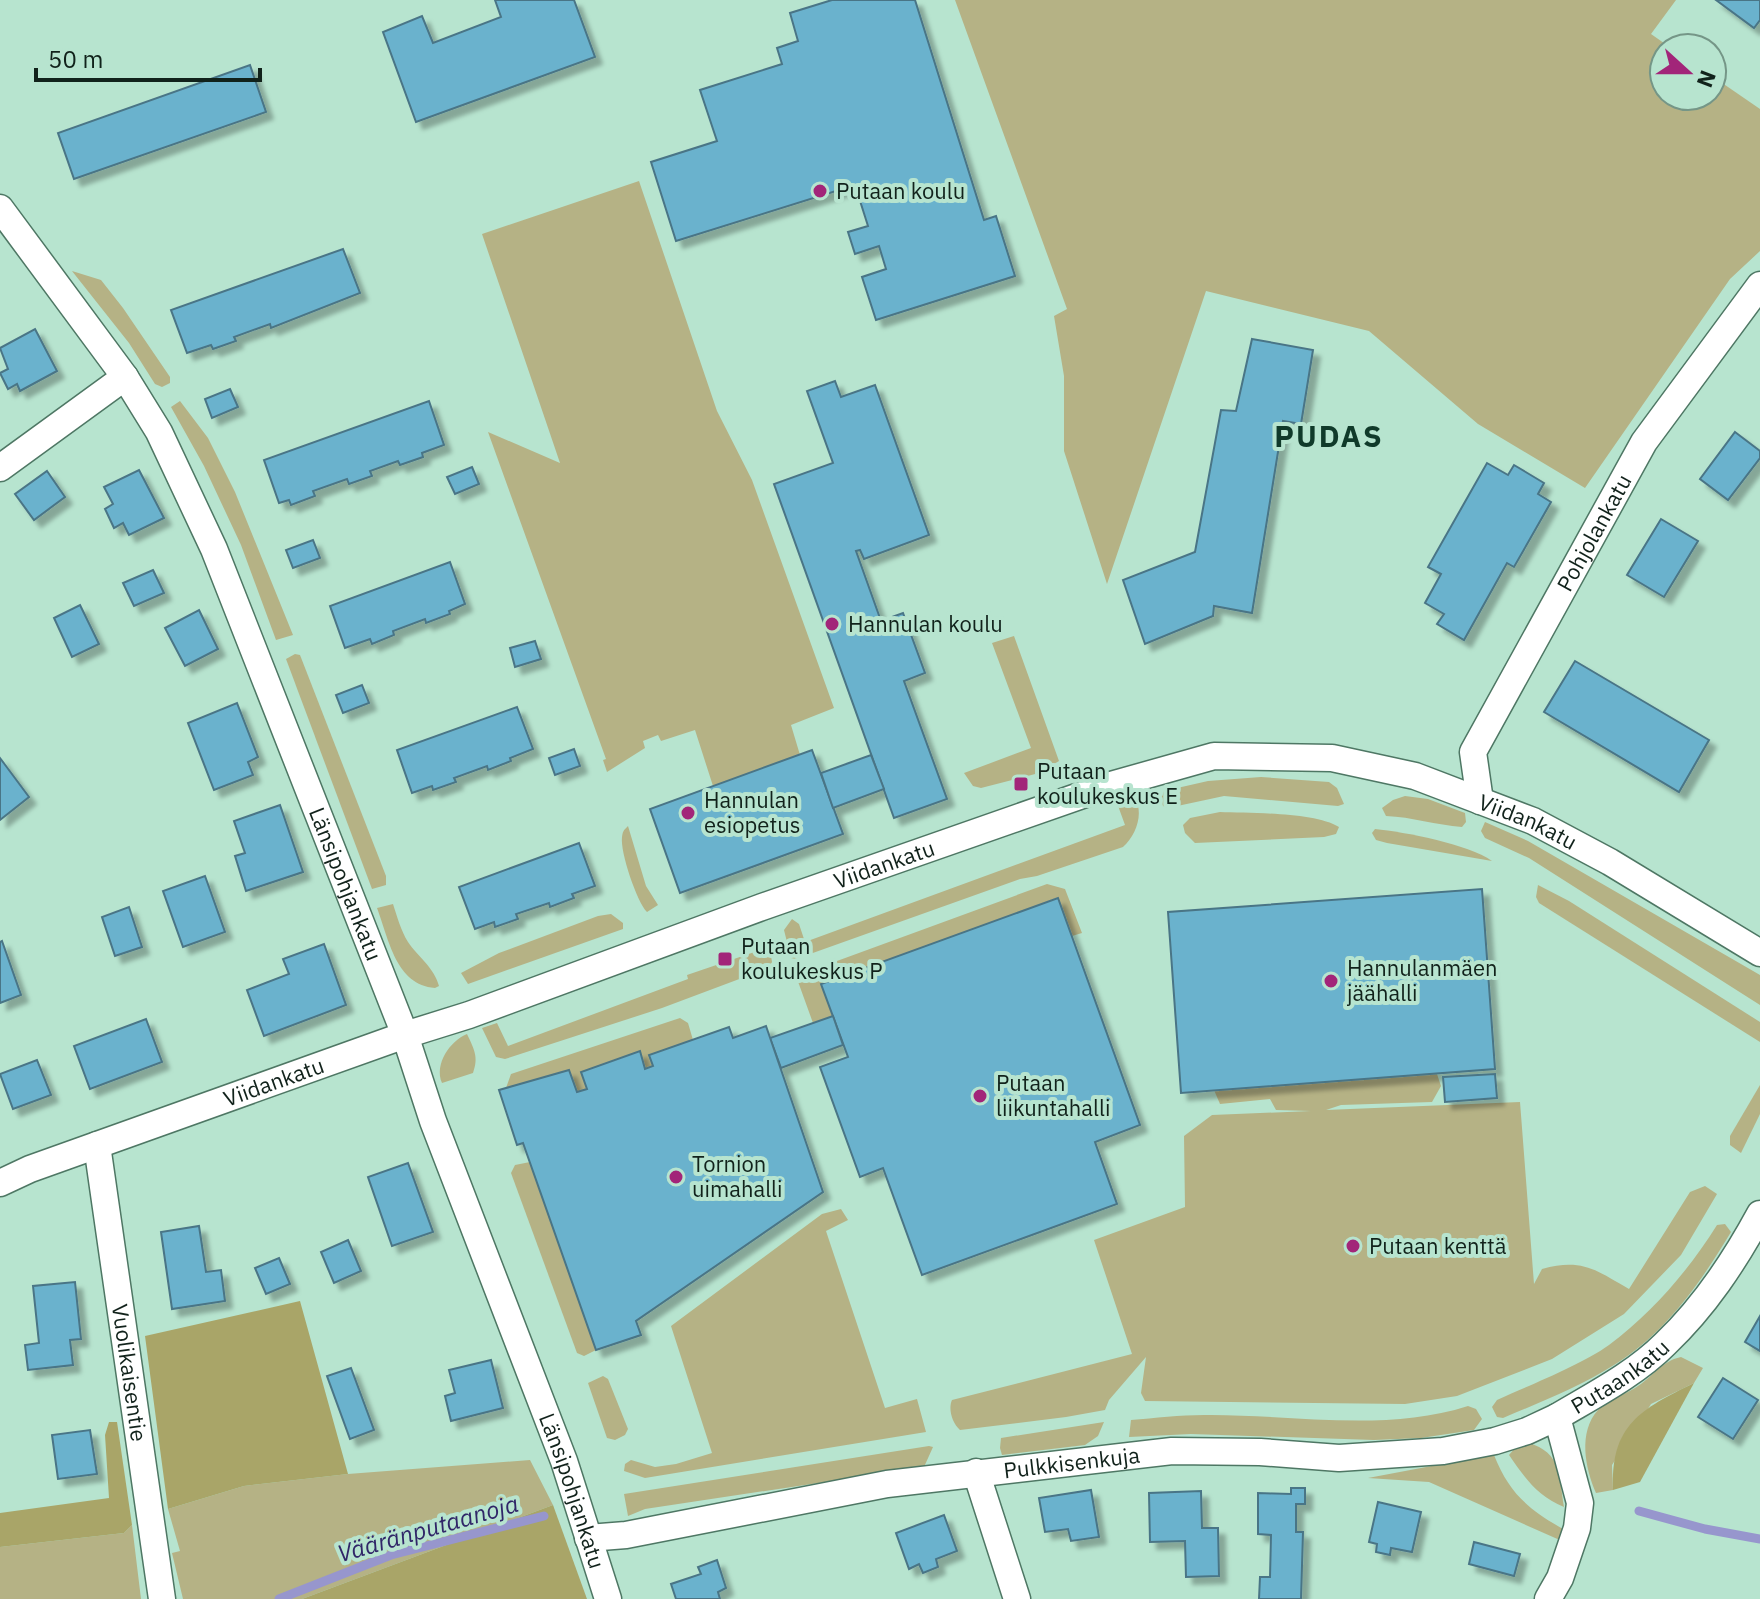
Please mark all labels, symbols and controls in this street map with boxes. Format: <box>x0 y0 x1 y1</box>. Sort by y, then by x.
scale bar <box>36 32 260 82</box>
north arrow <box>1648 32 1728 112</box>
text: 50 m <box>48 43 103 75</box>
text: N <box>1691 67 1724 92</box>
place label: Putaan koulu <box>836 176 965 205</box>
marker: Putaan koulu <box>811 182 829 200</box>
district label: PUDAS <box>1274 416 1384 455</box>
street label: Pohjolankatu <box>1550 469 1637 596</box>
place label: Hannulan koulu <box>848 609 1003 638</box>
marker: Hannulan koulu <box>823 615 841 633</box>
place label: Putaan koulukeskus E <box>1037 756 1178 810</box>
marker: Putaan koulukeskus E <box>1012 775 1030 793</box>
place label: Hannulan esiopetus <box>704 785 800 839</box>
street label: Viidankatu <box>1475 787 1582 856</box>
street label: Länsipohjankatu <box>303 803 389 965</box>
marker: Hannulan esiopetus <box>679 804 697 822</box>
street label: Viidankatu <box>830 833 938 895</box>
place label: Putaan koulukeskus P <box>741 931 883 985</box>
marker: Putaan koulukeskus P <box>716 950 734 968</box>
place label: Hannulanmäen jäähalli <box>1347 953 1498 1007</box>
marker: Hannulanmäen jäähalli <box>1322 972 1340 990</box>
street label: Viidankatu <box>219 1050 328 1113</box>
place label: Putaan liikuntahalli <box>996 1068 1110 1122</box>
marker: Putaan liikuntahalli <box>971 1087 989 1105</box>
place label: Tornion uimahalli <box>692 1149 783 1203</box>
marker: Tornion uimahalli <box>667 1168 685 1186</box>
place label: Putaan kenttä <box>1369 1231 1507 1260</box>
marker: Putaan kenttä <box>1344 1237 1362 1255</box>
street label: Vuolikaisentie <box>106 1302 154 1443</box>
street label: Putaankatu <box>1565 1333 1675 1420</box>
street label: Länsipohjankatu <box>533 1409 612 1572</box>
street label: Pulkkisenkuja <box>1002 1440 1142 1484</box>
water label: Vääränputaanoja <box>333 1487 522 1569</box>

